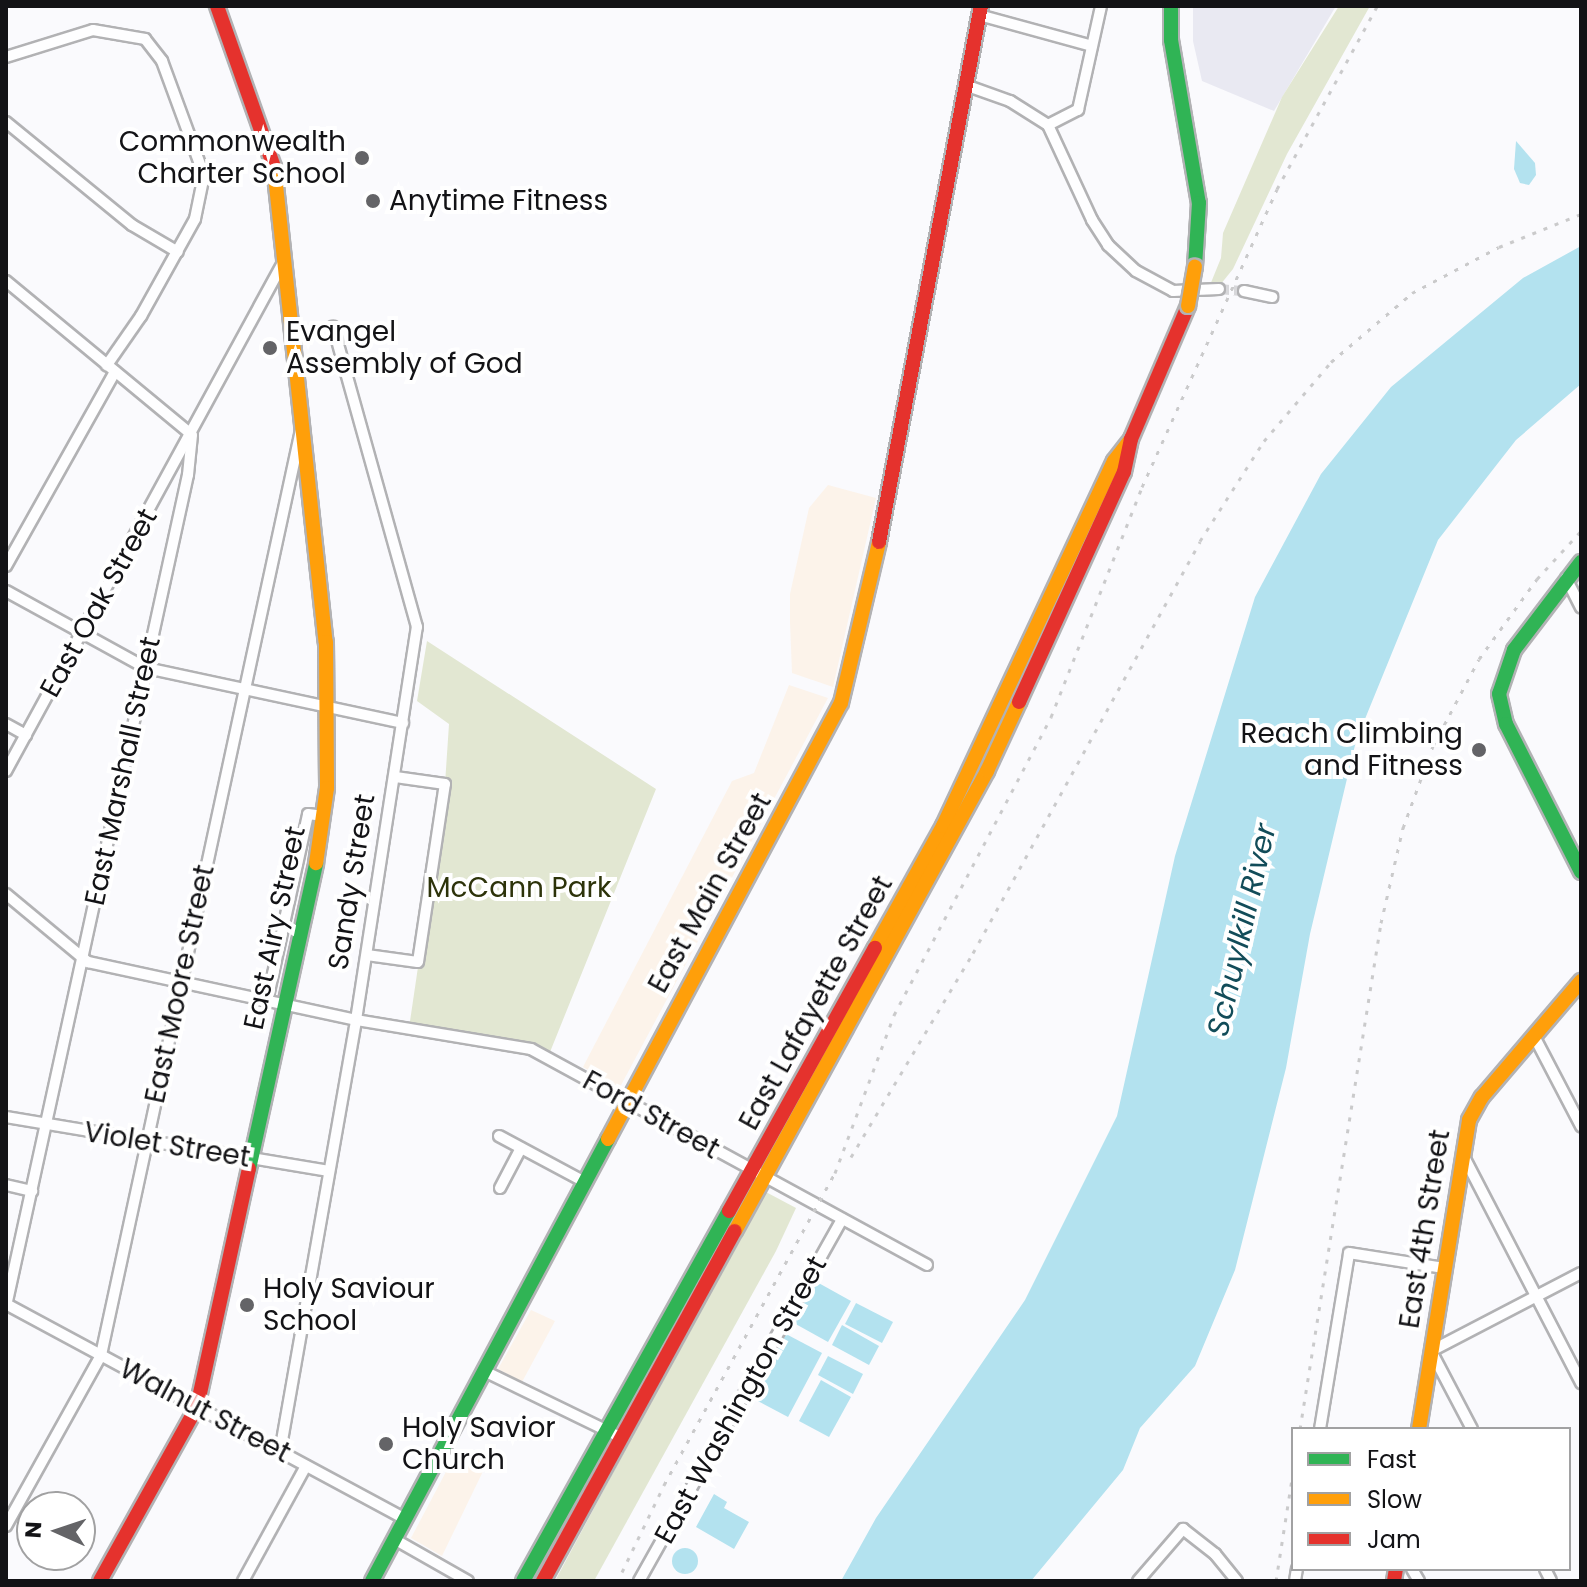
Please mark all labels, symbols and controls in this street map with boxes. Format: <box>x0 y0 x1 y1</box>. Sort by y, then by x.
place label: Commonwealth Charter School <box>119 125 346 191</box>
marker: Commonwealth Charter School <box>353 149 371 167</box>
place label: Anytime Fitness <box>389 184 608 218</box>
marker: Anytime Fitness <box>364 192 382 210</box>
place label: Evangel Assembly of God <box>286 315 523 381</box>
marker: Evangel Assembly of God <box>261 339 279 357</box>
street label: East Oak Street <box>33 503 165 703</box>
street label: East Marshall Street <box>78 634 168 908</box>
place label: Reach Climbing and Fitness <box>1240 717 1463 783</box>
marker: Reach Climbing and Fitness <box>1470 741 1488 759</box>
street label: East Main Street <box>641 787 779 999</box>
street label: Sandy Street <box>322 792 382 972</box>
water label: Schuylkill River <box>1200 820 1284 1040</box>
street label: East Airy Street <box>237 823 313 1033</box>
street label: East Moore Street <box>138 862 222 1106</box>
street label: East Lafayette Street <box>732 870 900 1136</box>
park label: McCann Park <box>427 871 611 905</box>
street label: Ford Street <box>577 1064 725 1166</box>
street label: Violet Street <box>82 1115 252 1175</box>
street label: East 4th Street <box>1393 1127 1457 1331</box>
street label: East Washington Street <box>648 1250 834 1550</box>
place label: Holy Saviour School <box>263 1272 435 1338</box>
marker: Holy Saviour School <box>238 1296 256 1314</box>
street label: Walnut Street <box>114 1352 296 1470</box>
place label: Holy Savior Church <box>402 1411 556 1477</box>
legend <box>1291 1427 1571 1571</box>
marker: Holy Savior Church <box>377 1435 395 1453</box>
text: Fast <box>1367 1443 1417 1476</box>
text: Slow <box>1367 1483 1422 1516</box>
north arrow <box>16 1491 96 1571</box>
text: N <box>18 1521 49 1539</box>
text: Jam <box>1367 1523 1421 1556</box>

